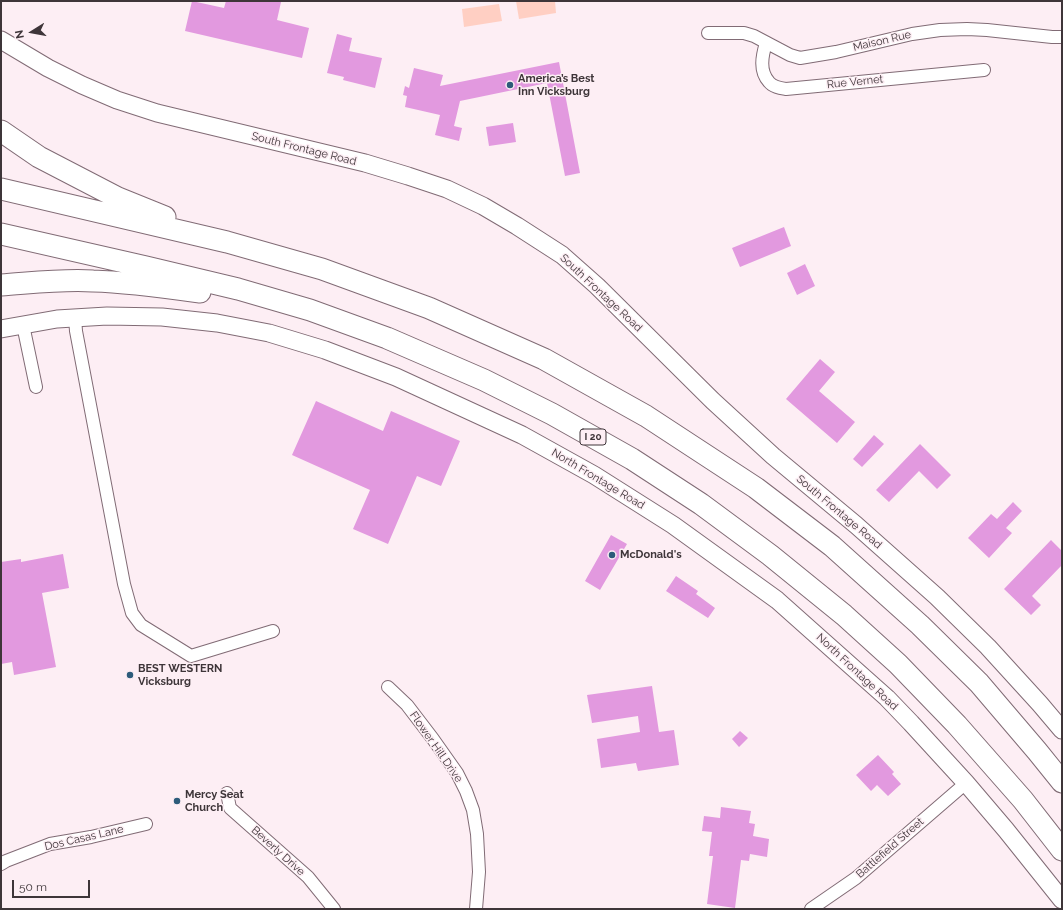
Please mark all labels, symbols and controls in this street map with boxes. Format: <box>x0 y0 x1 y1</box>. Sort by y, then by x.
north arrow <box>12 12 52 52</box>
street label: Maison Rue <box>852 28 912 54</box>
text: N <box>13 29 27 40</box>
place label: America’s Best Inn Vicksburg <box>518 72 595 98</box>
street label: Rue Vernet <box>826 72 884 92</box>
marker: America’s Best Inn Vicksburg <box>505 80 515 90</box>
street label: South Frontage Road <box>250 130 358 168</box>
street label: South Frontage Road <box>557 252 645 334</box>
road number: I 20 <box>580 429 606 445</box>
street label: North Frontage Road <box>549 446 647 512</box>
street label: South Frontage Road <box>794 472 884 552</box>
place label: McDonald's <box>620 548 682 562</box>
marker: McDonald's <box>607 550 617 560</box>
street label: North Frontage Road <box>814 631 900 713</box>
place label: BEST WESTERN Vicksburg <box>138 662 222 688</box>
marker: BEST WESTERN Vicksburg <box>125 670 135 680</box>
street label: Flower Hill Drive <box>407 709 465 785</box>
place label: Mercy Seat Church <box>185 788 244 814</box>
marker: Mercy Seat Church <box>172 796 182 806</box>
street label: Battlefield Street <box>854 815 926 881</box>
street label: Dos Casas Lane <box>43 822 125 854</box>
street label: Beverly Drive <box>249 824 307 878</box>
scale bar <box>14 872 92 898</box>
text: 50 m <box>19 880 47 894</box>

